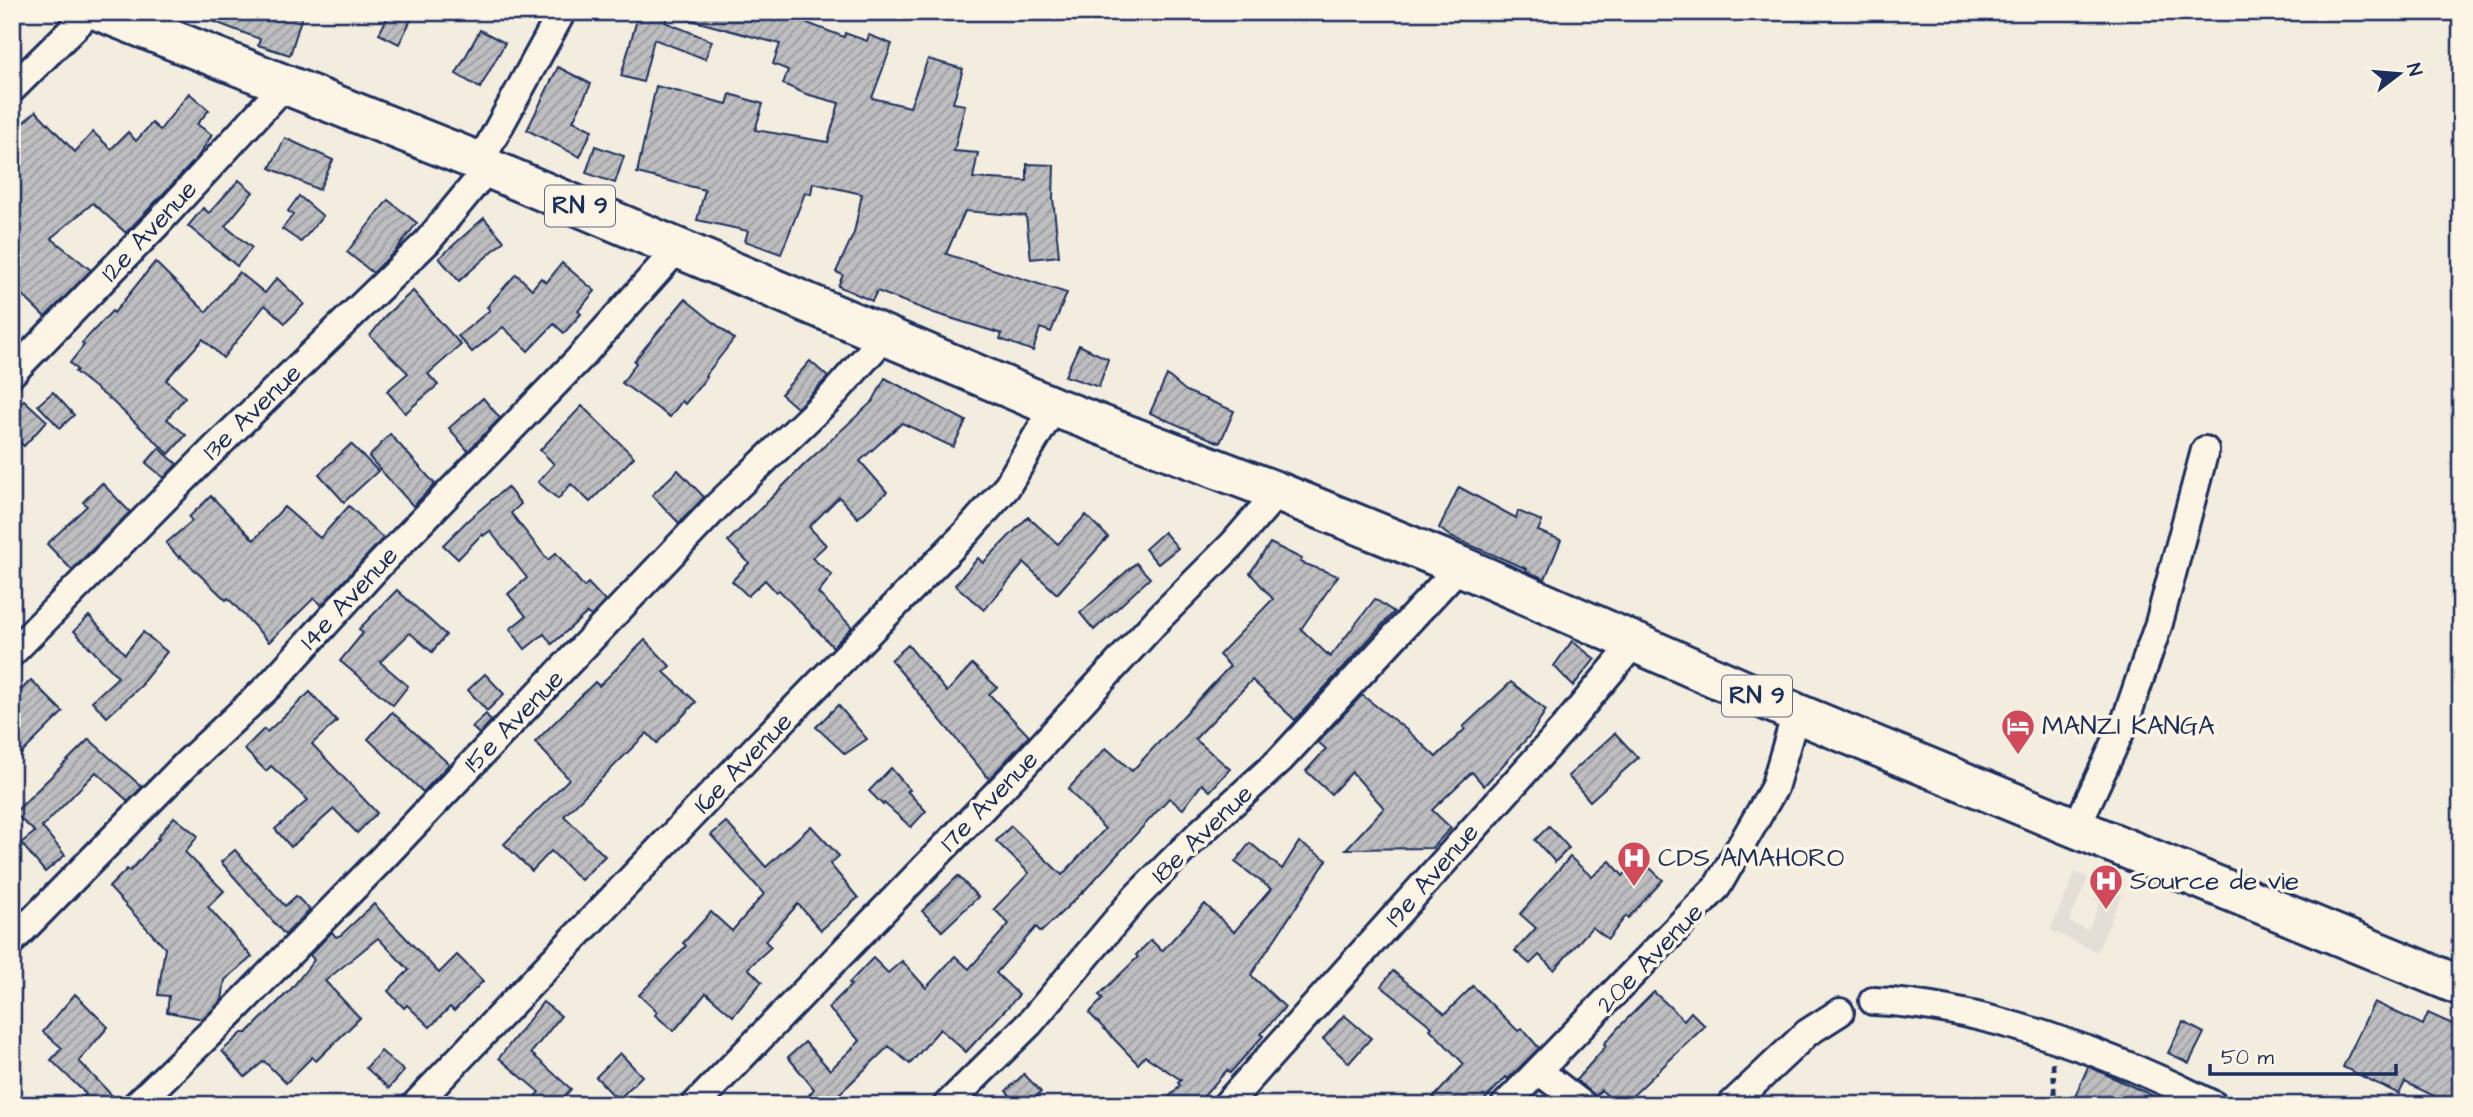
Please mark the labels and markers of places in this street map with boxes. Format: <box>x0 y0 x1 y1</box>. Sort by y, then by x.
hotel icon: MANZI KANGA <box>1999 707 2037 756</box>
place label: MANZI KANGA <box>2042 708 2215 744</box>
hospital icon: CDS AMAHORO <box>1615 839 1653 888</box>
place label: CDS AMAHORO <box>1658 840 1844 876</box>
hospital icon: Source de vie <box>2087 862 2125 911</box>
place label: Source de vie <box>2130 863 2299 899</box>

